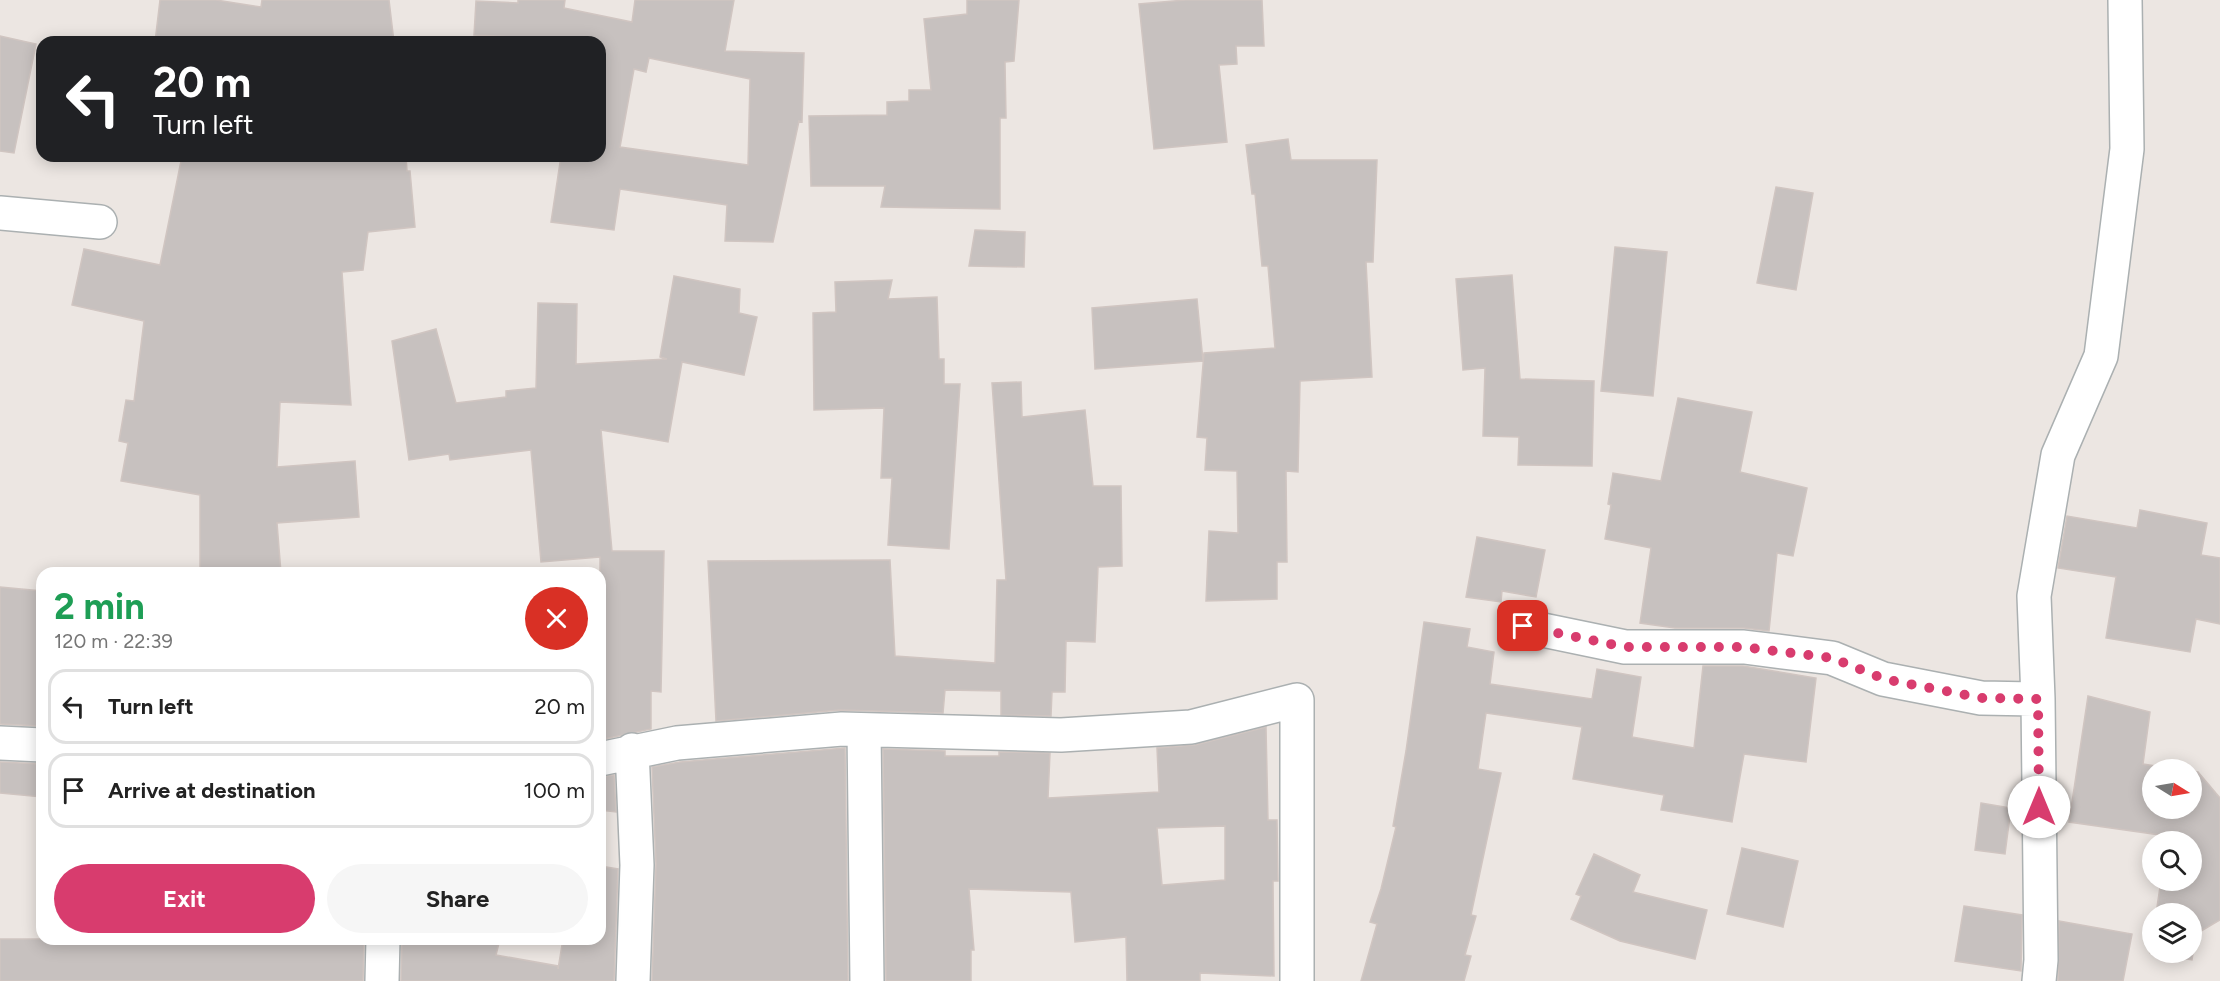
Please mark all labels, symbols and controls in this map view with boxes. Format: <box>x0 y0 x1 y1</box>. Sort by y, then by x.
text: 20 m <box>153 57 251 108</box>
icon: left <box>54 60 132 138</box>
text: Turn left <box>153 108 253 141</box>
text: 2 min <box>54 585 145 628</box>
button: close <box>525 587 588 650</box>
pin <box>1497 600 1548 651</box>
icon: arrive <box>1506 609 1539 642</box>
text: 120 m · 22:39 <box>54 629 173 653</box>
icon: left <box>57 690 90 723</box>
text: Turn left <box>108 693 194 720</box>
text: 20 m <box>534 693 585 720</box>
north arrow <box>2142 759 2202 819</box>
map controls <box>2142 759 2202 963</box>
icon: arrive <box>57 774 90 807</box>
position arrow <box>2007 775 2071 839</box>
text: Arrive at destination <box>108 777 316 804</box>
text: 100 m <box>524 777 585 804</box>
button: search <box>2142 831 2202 891</box>
button: Exit <box>54 864 315 933</box>
button: Share <box>327 864 588 933</box>
button: layers <box>2142 903 2202 963</box>

